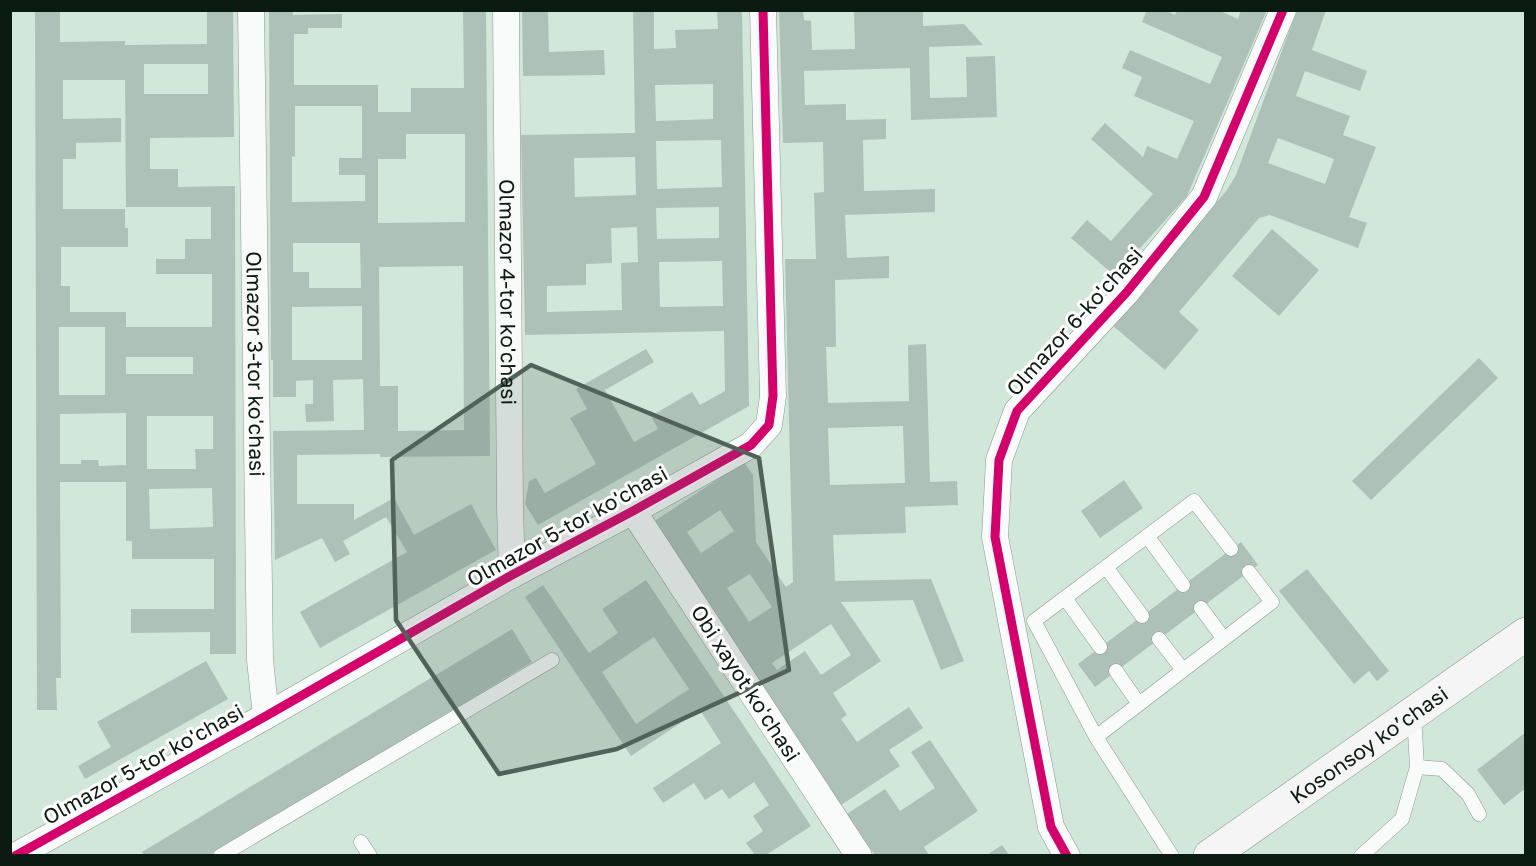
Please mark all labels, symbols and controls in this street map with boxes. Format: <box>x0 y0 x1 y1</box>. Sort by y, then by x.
street label: Olmazor 4-tor ko'chasi <box>494 179 522 405</box>
street label: Olmazor 6-ko'chasi <box>1000 241 1148 401</box>
street label: Olmazor 3-tor ko'chasi <box>241 251 270 477</box>
street label: Olmazor 5-tor ko'chasi <box>462 460 672 592</box>
street label: Obi xayot koʻchasi <box>686 600 806 766</box>
street label: Kosonsoy ko’chasi <box>1285 680 1453 809</box>
street label: Olmazor 5-tor ko'chasi <box>38 698 248 830</box>

